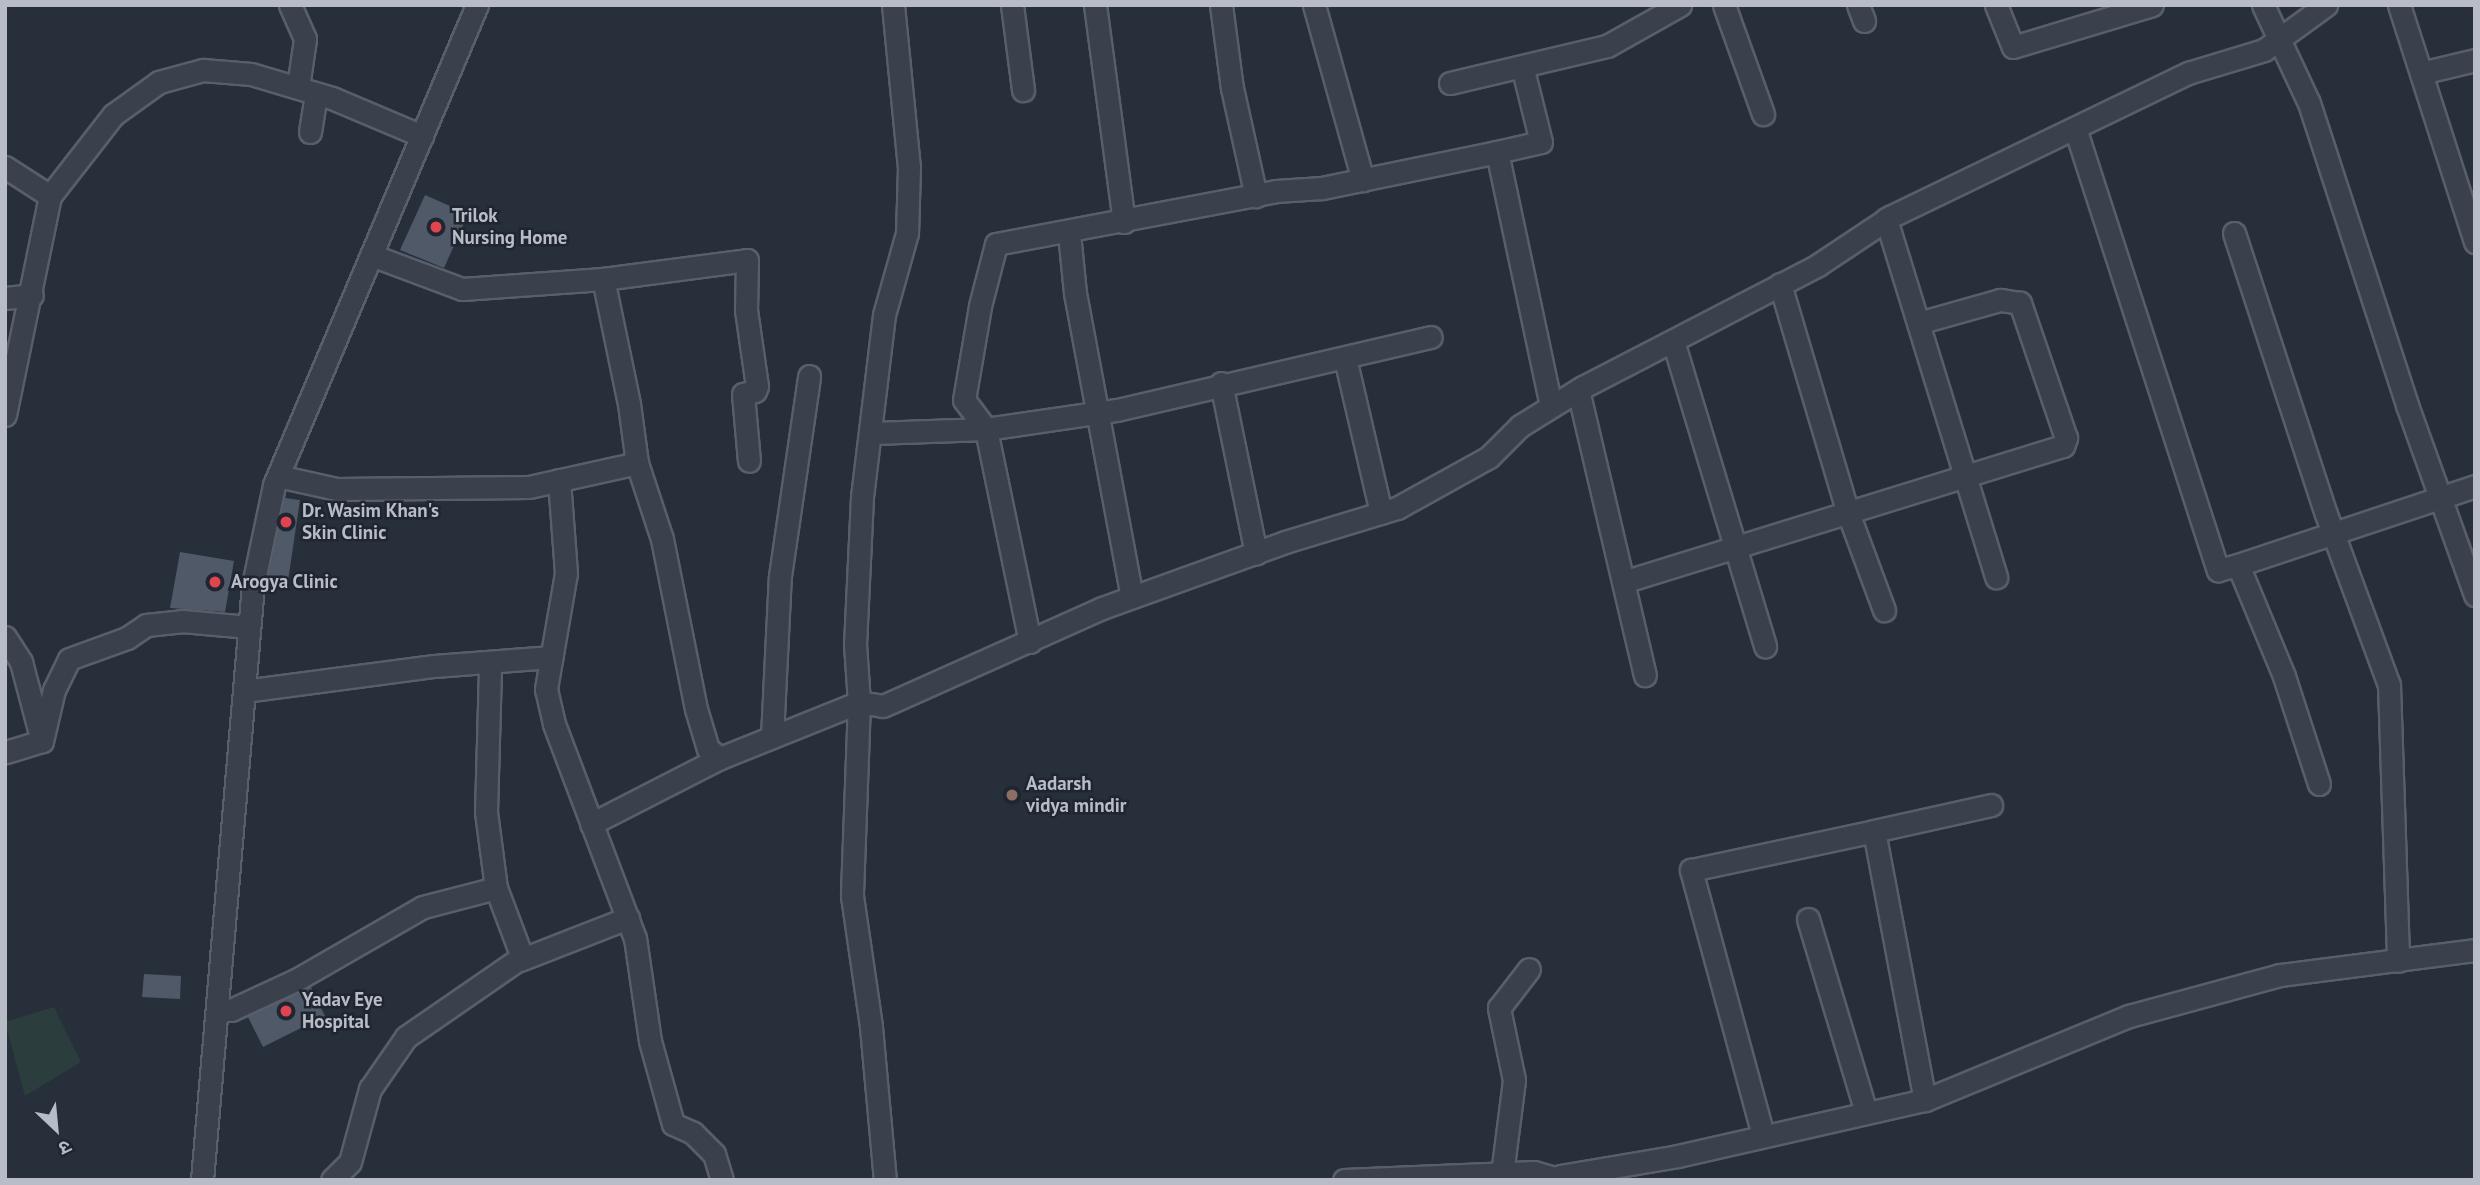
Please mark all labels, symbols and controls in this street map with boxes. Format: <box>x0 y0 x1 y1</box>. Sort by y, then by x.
place label: Trilok Nursing Home <box>452 205 567 249</box>
marker: Trilok Nursing Home <box>426 217 446 237</box>
place label: Dr. Wasim Khan's Skin Clinic <box>302 500 441 544</box>
marker: Dr. Wasim Khan's Skin Clinic <box>276 512 296 532</box>
place label: Arogya Clinic <box>231 571 338 593</box>
marker: Arogya Clinic <box>205 572 225 592</box>
place label: Aadarsh vidya mindir <box>1026 773 1127 817</box>
marker: Aadarsh vidya mindir <box>1004 787 1020 803</box>
place label: Yadav Eye Hospital <box>302 989 383 1033</box>
marker: Yadav Eye Hospital <box>276 1001 296 1021</box>
north arrow <box>21 1094 91 1164</box>
text: उ <box>55 1135 75 1161</box>

